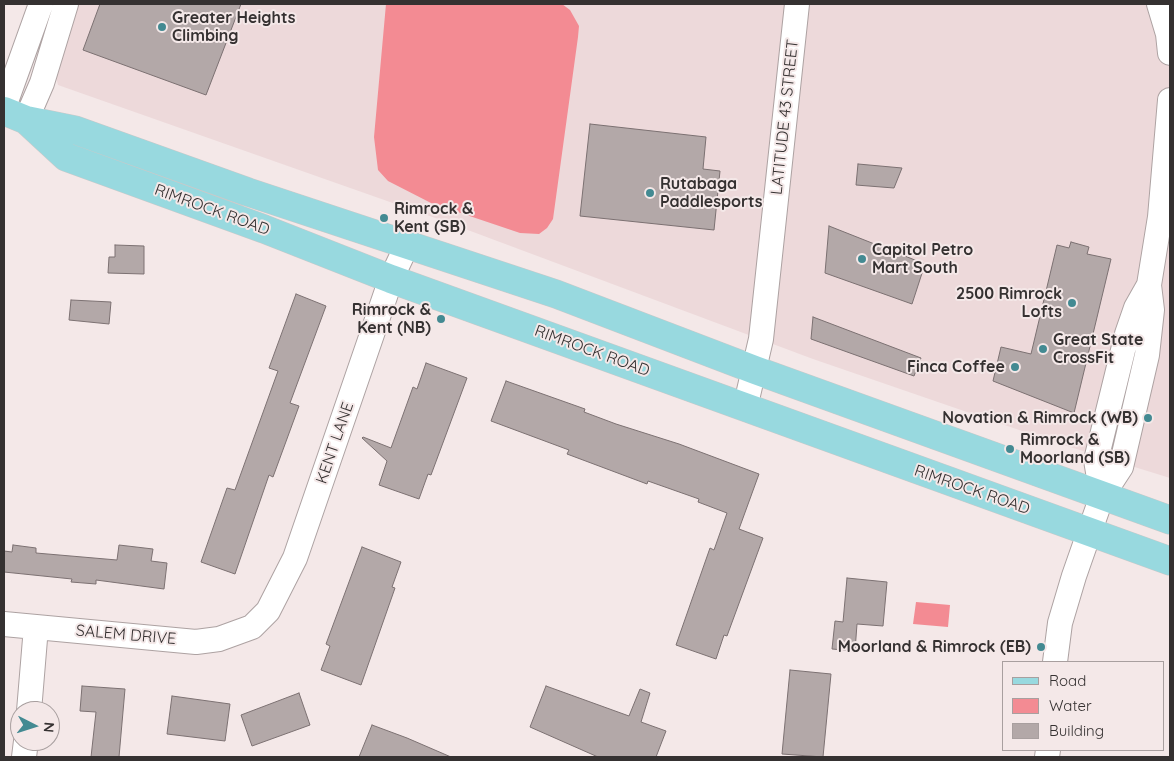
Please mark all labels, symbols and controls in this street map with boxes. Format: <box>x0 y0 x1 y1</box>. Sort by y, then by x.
place label: Greater Heights Climbing <box>172 8 295 46</box>
marker: Greater Heights Climbing <box>156 21 168 33</box>
street label: LATITUDE 43 STREET <box>767 38 803 196</box>
place label: Rutabaga Paddlesports <box>660 174 763 212</box>
street label: RIMROCK ROAD <box>152 180 272 240</box>
marker: Rutabaga Paddlesports <box>644 187 656 199</box>
place label: Rimrock & Kent (SB) <box>394 199 473 237</box>
marker: Rimrock & Kent (SB) <box>378 212 390 224</box>
place label: Capitol Petro Mart South <box>872 240 973 278</box>
marker: Capitol Petro Mart South <box>856 253 868 265</box>
place label: 2500 Rimrock Lofts <box>956 284 1062 322</box>
marker: 2500 Rimrock Lofts <box>1066 297 1078 309</box>
place label: Rimrock & Kent (NB) <box>352 300 431 338</box>
marker: Rimrock & Kent (NB) <box>435 313 447 325</box>
street label: RIMROCK ROAD <box>532 321 652 381</box>
place label: Great State CrossFit <box>1053 330 1143 368</box>
marker: Great State CrossFit <box>1037 343 1049 355</box>
place label: Finca Coffee <box>907 357 1005 377</box>
marker: Finca Coffee <box>1009 361 1021 373</box>
street label: KENT LANE <box>312 400 358 486</box>
place label: Novation & Rimrock (WB) <box>942 408 1138 428</box>
marker: Novation & Rimrock (WB) <box>1142 412 1154 424</box>
place label: Rimrock & Moorland (SB) <box>1020 430 1130 468</box>
marker: Rimrock & Moorland (SB) <box>1004 443 1016 455</box>
street label: RIMROCK ROAD <box>912 461 1032 519</box>
street label: SALEM DRIVE <box>75 621 177 649</box>
place label: Moorland & Rimrock (EB) <box>838 637 1031 657</box>
marker: Moorland & Rimrock (EB) <box>1035 641 1047 653</box>
legend <box>1002 661 1164 751</box>
text: Road <box>1049 671 1086 690</box>
text: Water <box>1049 696 1092 715</box>
north arrow <box>10 701 60 751</box>
text: N <box>40 721 58 733</box>
text: Building <box>1049 721 1104 740</box>

